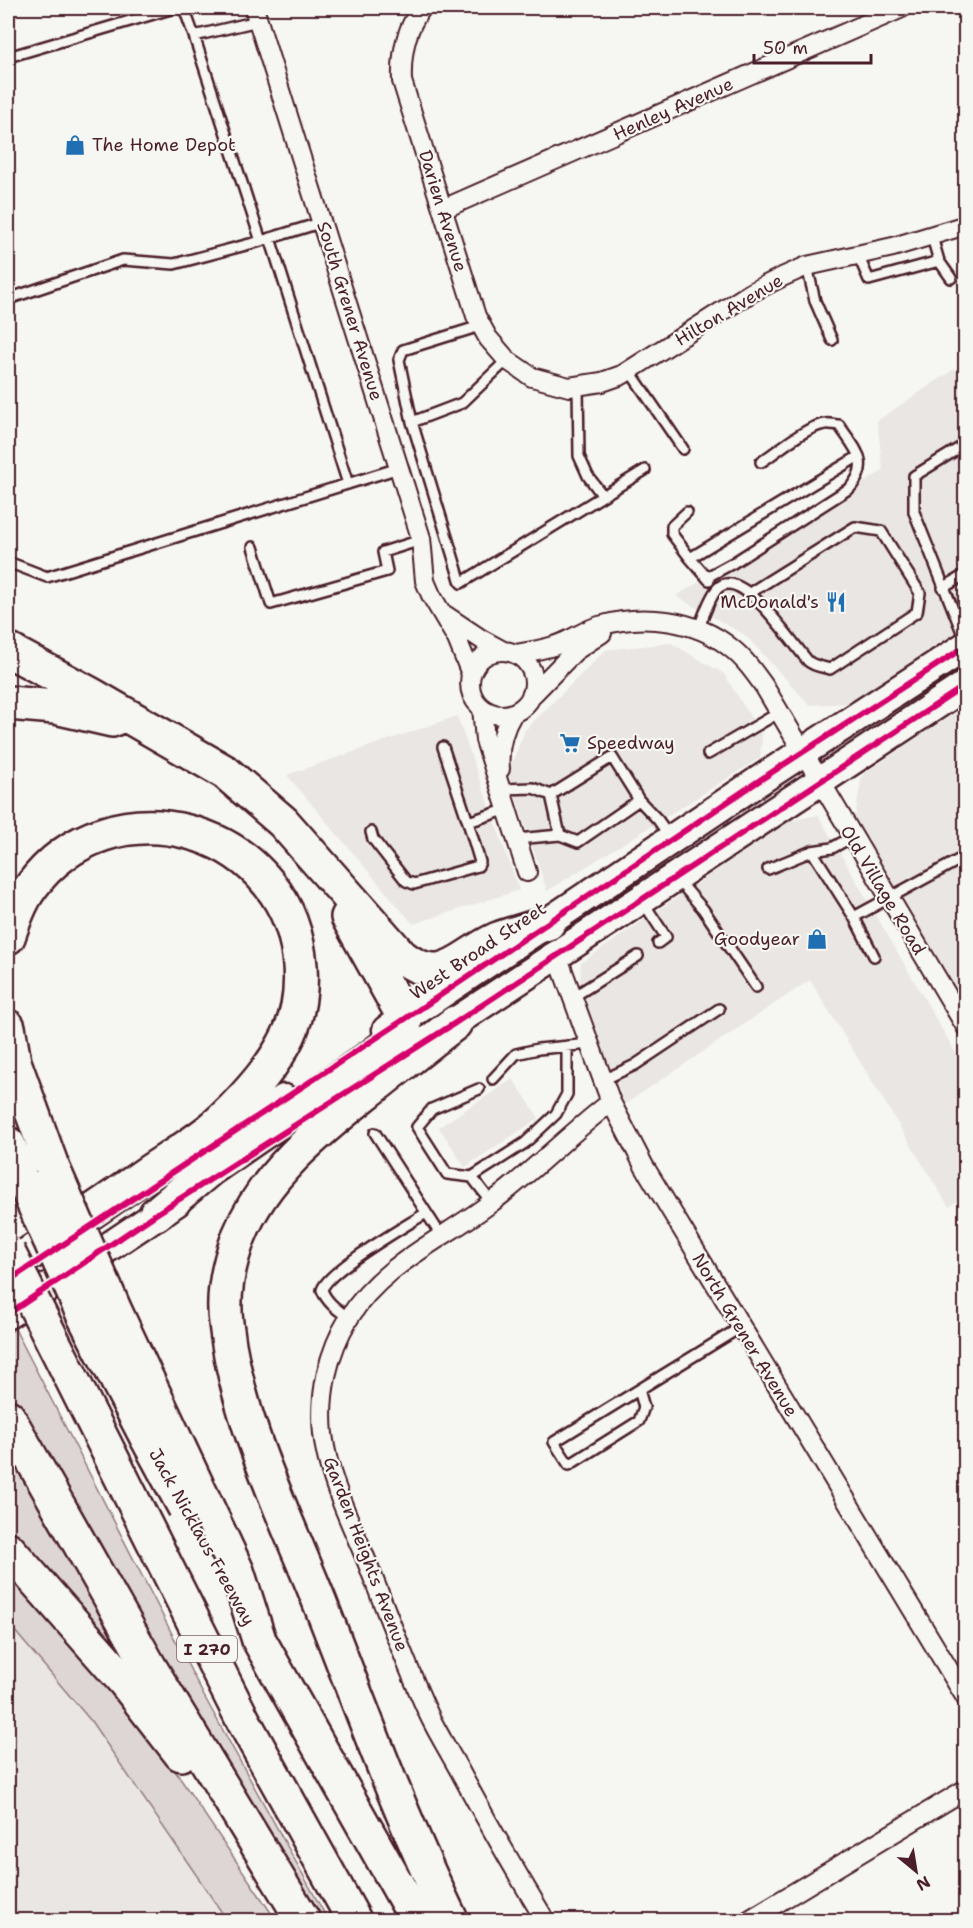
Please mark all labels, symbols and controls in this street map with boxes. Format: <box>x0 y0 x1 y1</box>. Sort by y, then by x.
scale bar <box>754 27 871 65</box>
text: 50 m <box>763 36 808 60</box>
street label: Henley Avenue <box>609 72 737 146</box>
shop icon: The Home Depot <box>63 133 87 157</box>
place label: The Home Depot <box>92 133 236 157</box>
street label: Darien Avenue <box>413 147 473 275</box>
street label: South Grener Avenue <box>311 219 389 403</box>
street label: Hilton Avenue <box>671 268 787 352</box>
place label: McDonald's <box>720 590 819 614</box>
restaurant icon: McDonald's <box>824 590 848 614</box>
supermarket icon: Speedway <box>558 731 582 755</box>
place label: Speedway <box>587 731 675 755</box>
street label: Old Village Road <box>835 821 931 959</box>
street label: West Broad Street <box>405 896 551 1006</box>
place label: Goodyear <box>714 927 800 951</box>
shop icon: Goodyear <box>805 927 829 951</box>
street label: North Grener Avenue <box>687 1249 803 1421</box>
street label: Jack Nicklaus Freeway <box>143 1444 261 1630</box>
street label: Garden Heights Avenue <box>318 1453 414 1655</box>
road number: I 270 <box>177 1636 237 1662</box>
north arrow <box>886 1841 946 1901</box>
text: N <box>913 1871 934 1896</box>

